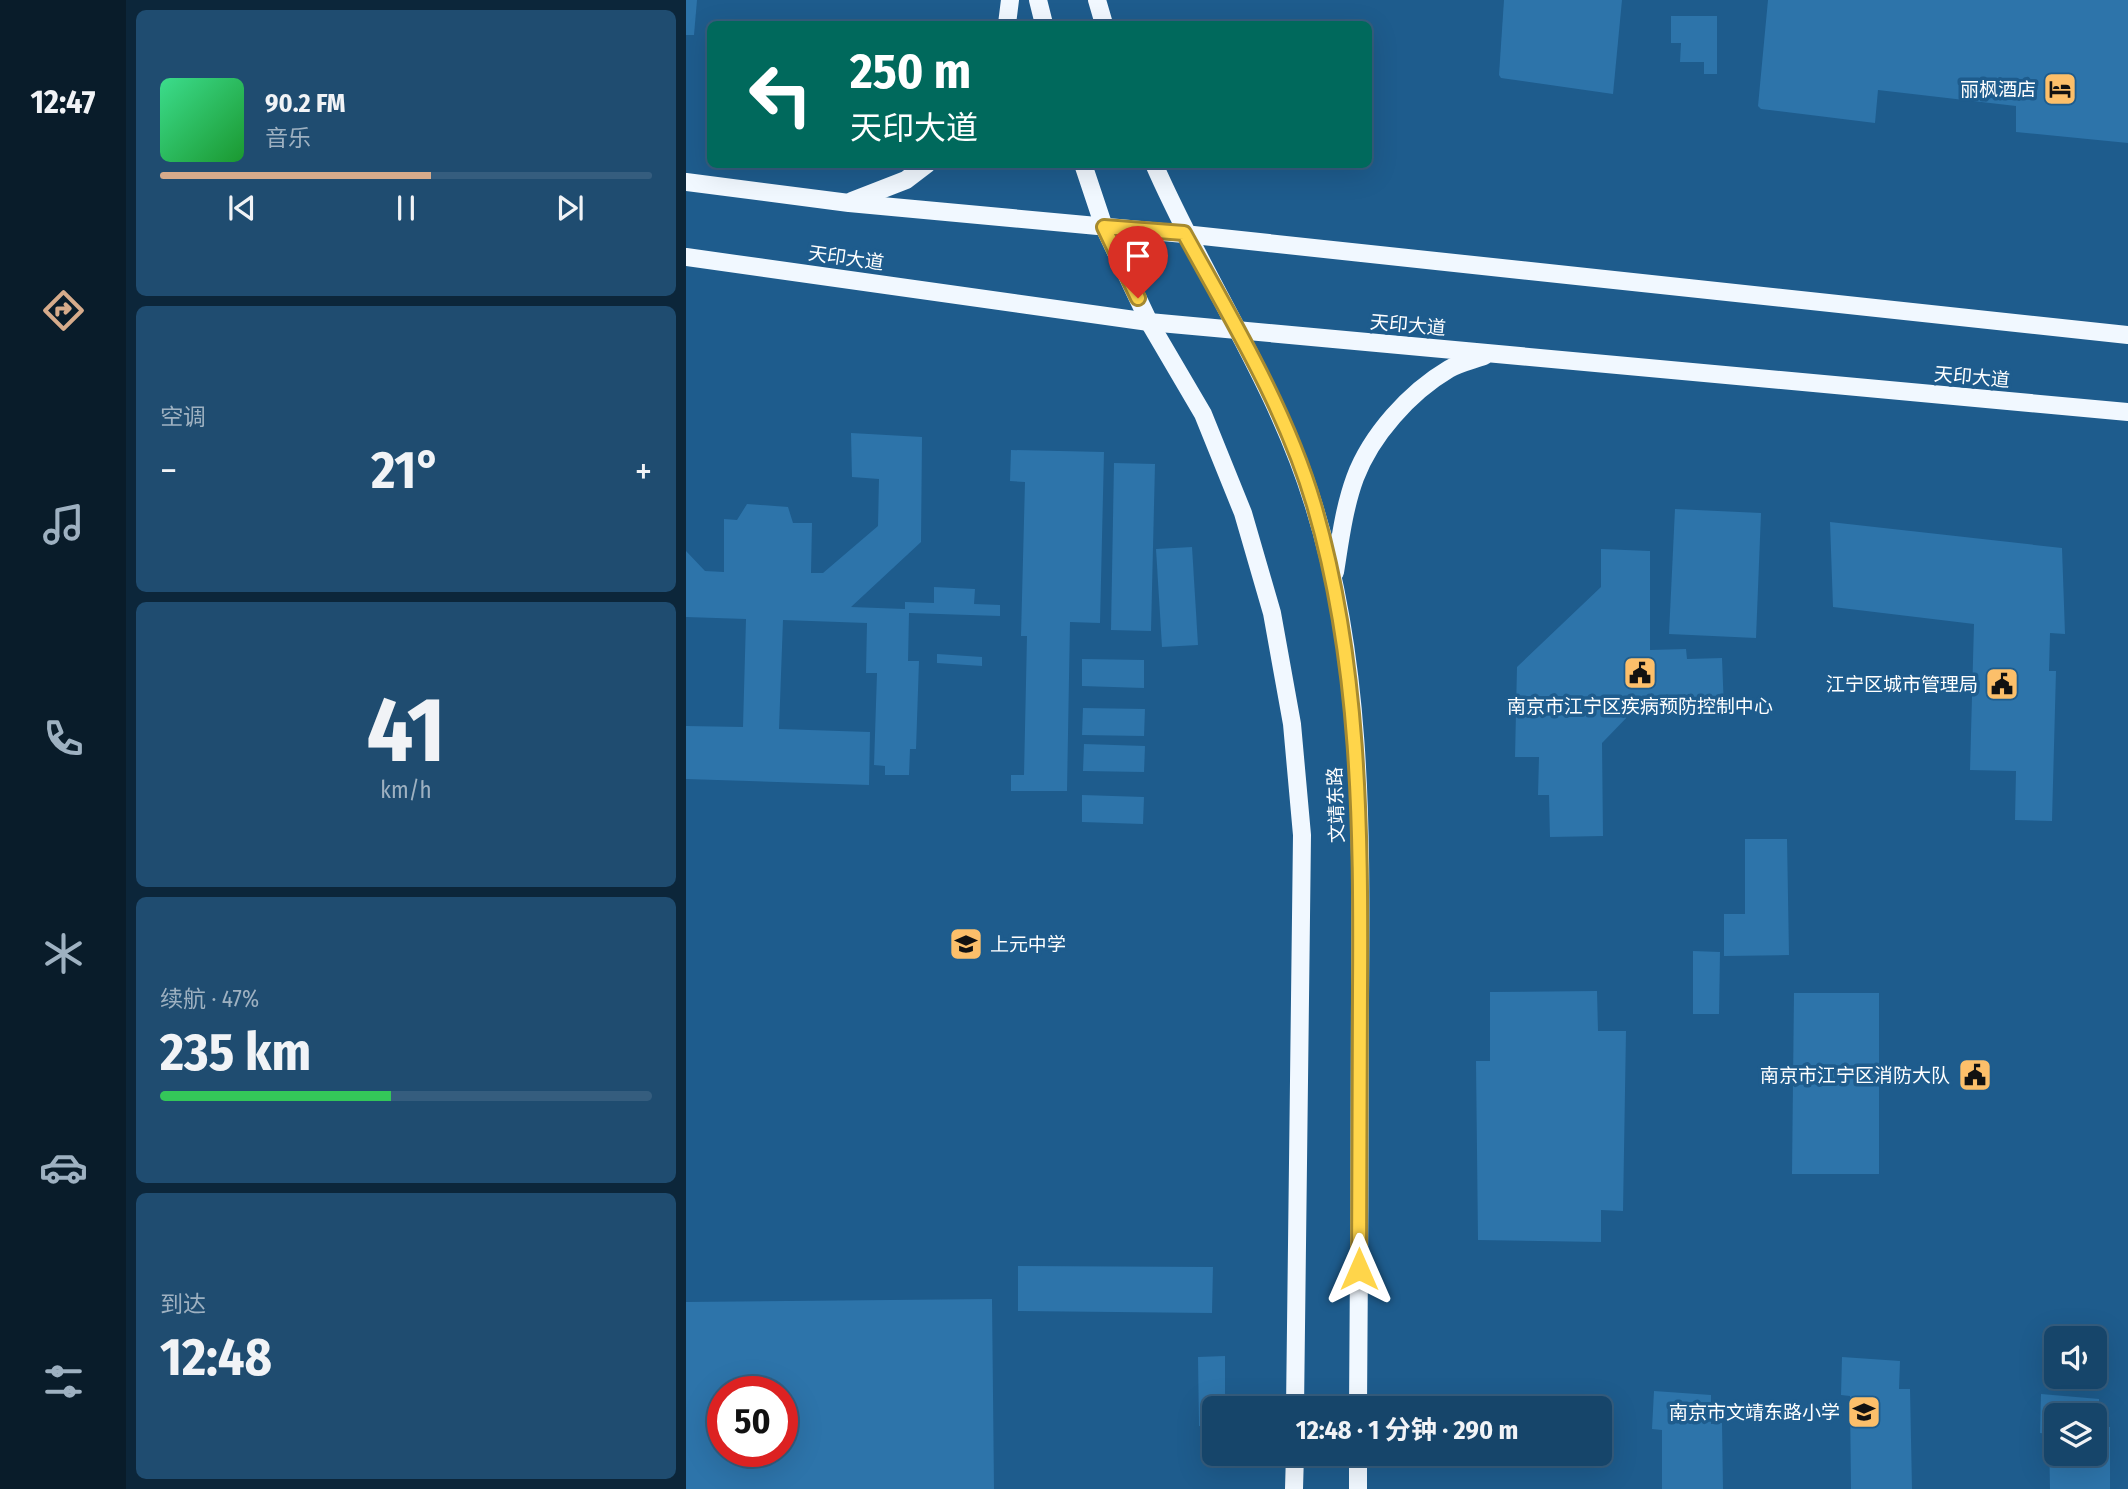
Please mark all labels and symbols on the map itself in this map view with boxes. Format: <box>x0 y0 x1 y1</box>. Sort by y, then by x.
hotel icon: 丽枫酒店 <box>2041 70 2079 108</box>
place label: 丽枫酒店 <box>1960 78 2036 101</box>
pin <box>1108 226 1168 298</box>
street label: 天印大道 <box>807 241 885 275</box>
street label: 天印大道 <box>1369 310 1447 340</box>
street label: 天印大道 <box>1933 362 2011 392</box>
public building icon: 南京市江宁区疾病预防控制中心 <box>1621 654 1659 692</box>
public building icon: 江宁区城市管理局 <box>1983 665 2021 703</box>
place label: 江宁区城市管理局 <box>1826 673 1978 696</box>
place label: 南京市江宁区疾病预防控制中心 <box>1507 695 1773 718</box>
street label: 文靖东路 <box>1323 767 1349 843</box>
school or university icon: 上元中学 <box>947 925 985 963</box>
place label: 上元中学 <box>990 933 1066 956</box>
public building icon: 南京市江宁区消防大队 <box>1956 1056 1994 1094</box>
place label: 南京市江宁区消防大队 <box>1760 1064 1950 1087</box>
position arrow <box>1322 1232 1396 1306</box>
speed limit sign: 50 <box>707 1376 798 1467</box>
school or university icon: 南京市文靖东路小学 <box>1845 1393 1883 1431</box>
place label: 南京市文靖东路小学 <box>1669 1401 1840 1424</box>

